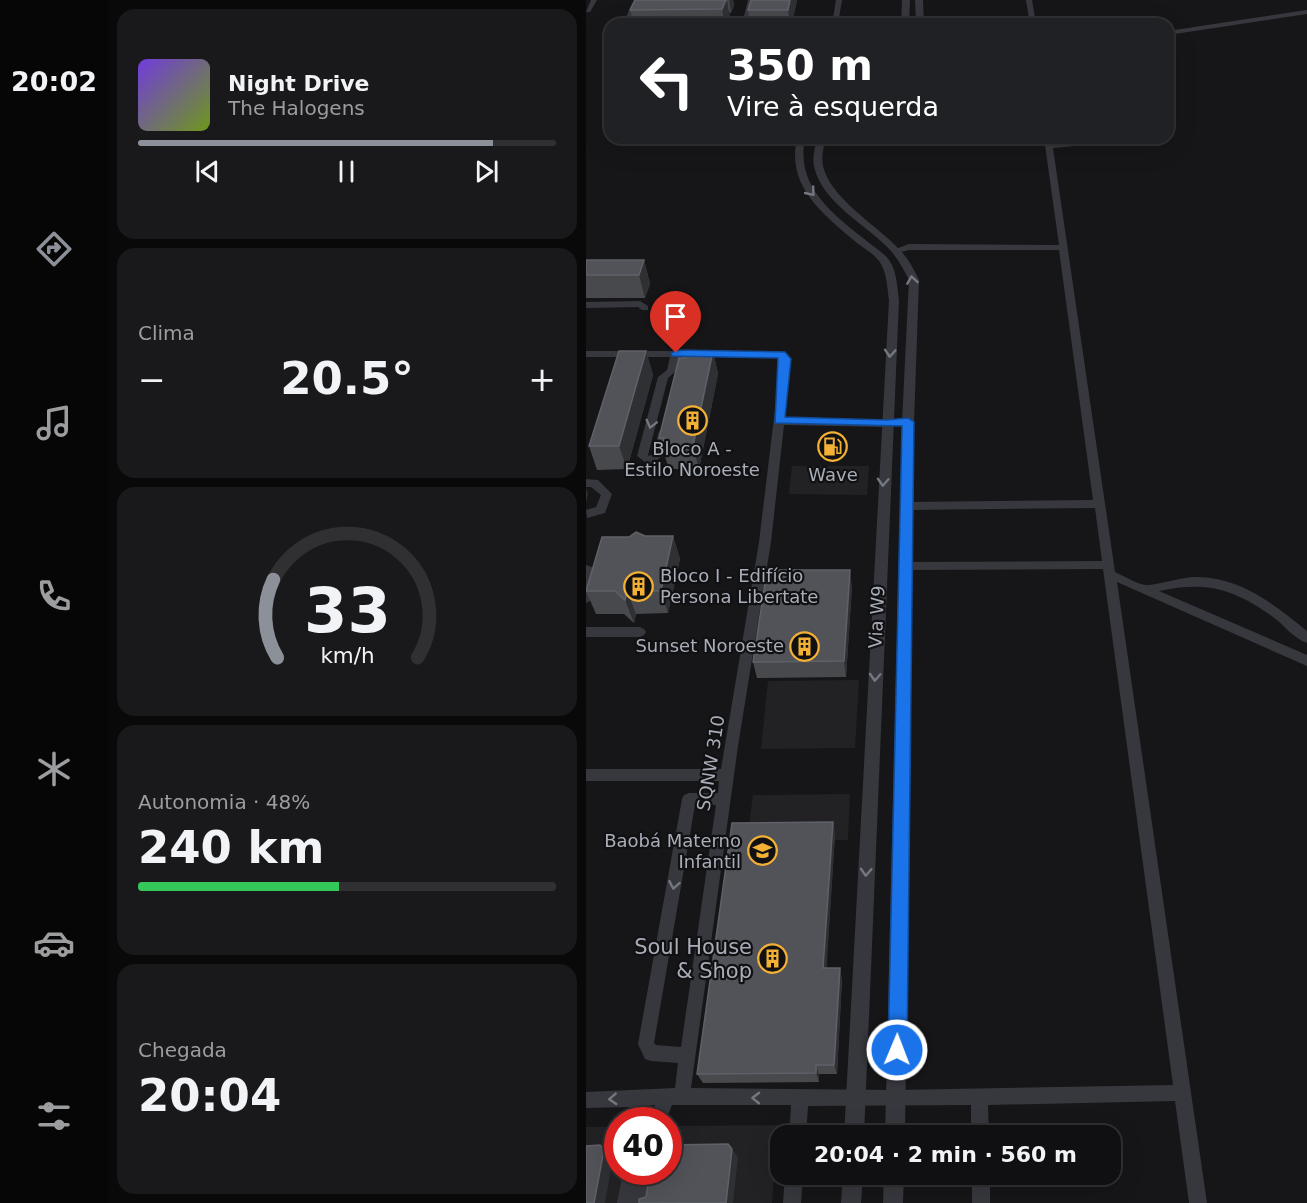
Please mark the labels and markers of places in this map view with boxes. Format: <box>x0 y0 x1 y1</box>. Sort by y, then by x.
pin <box>650 291 701 353</box>
building icon: Bloco A - Estilo Noroeste <box>676 404 708 436</box>
fuel station icon: Wave <box>817 430 849 462</box>
place label: Bloco A - Estilo Noroeste <box>624 438 760 480</box>
place label: Wave <box>808 464 858 485</box>
place label: Bloco I - Edifício Persona Libertate <box>660 565 818 607</box>
building icon: Bloco I - Edifício Persona Libertate <box>623 570 655 602</box>
building icon: Sunset Noroeste <box>789 630 821 662</box>
place label: Sunset Noroeste <box>635 635 784 656</box>
place label: Baobá Materno Infantil <box>604 830 741 872</box>
school or university icon: Baobá Materno Infantil <box>746 835 778 867</box>
place label: Soul House & Shop <box>634 935 752 983</box>
building icon: Soul House & Shop <box>757 943 789 975</box>

